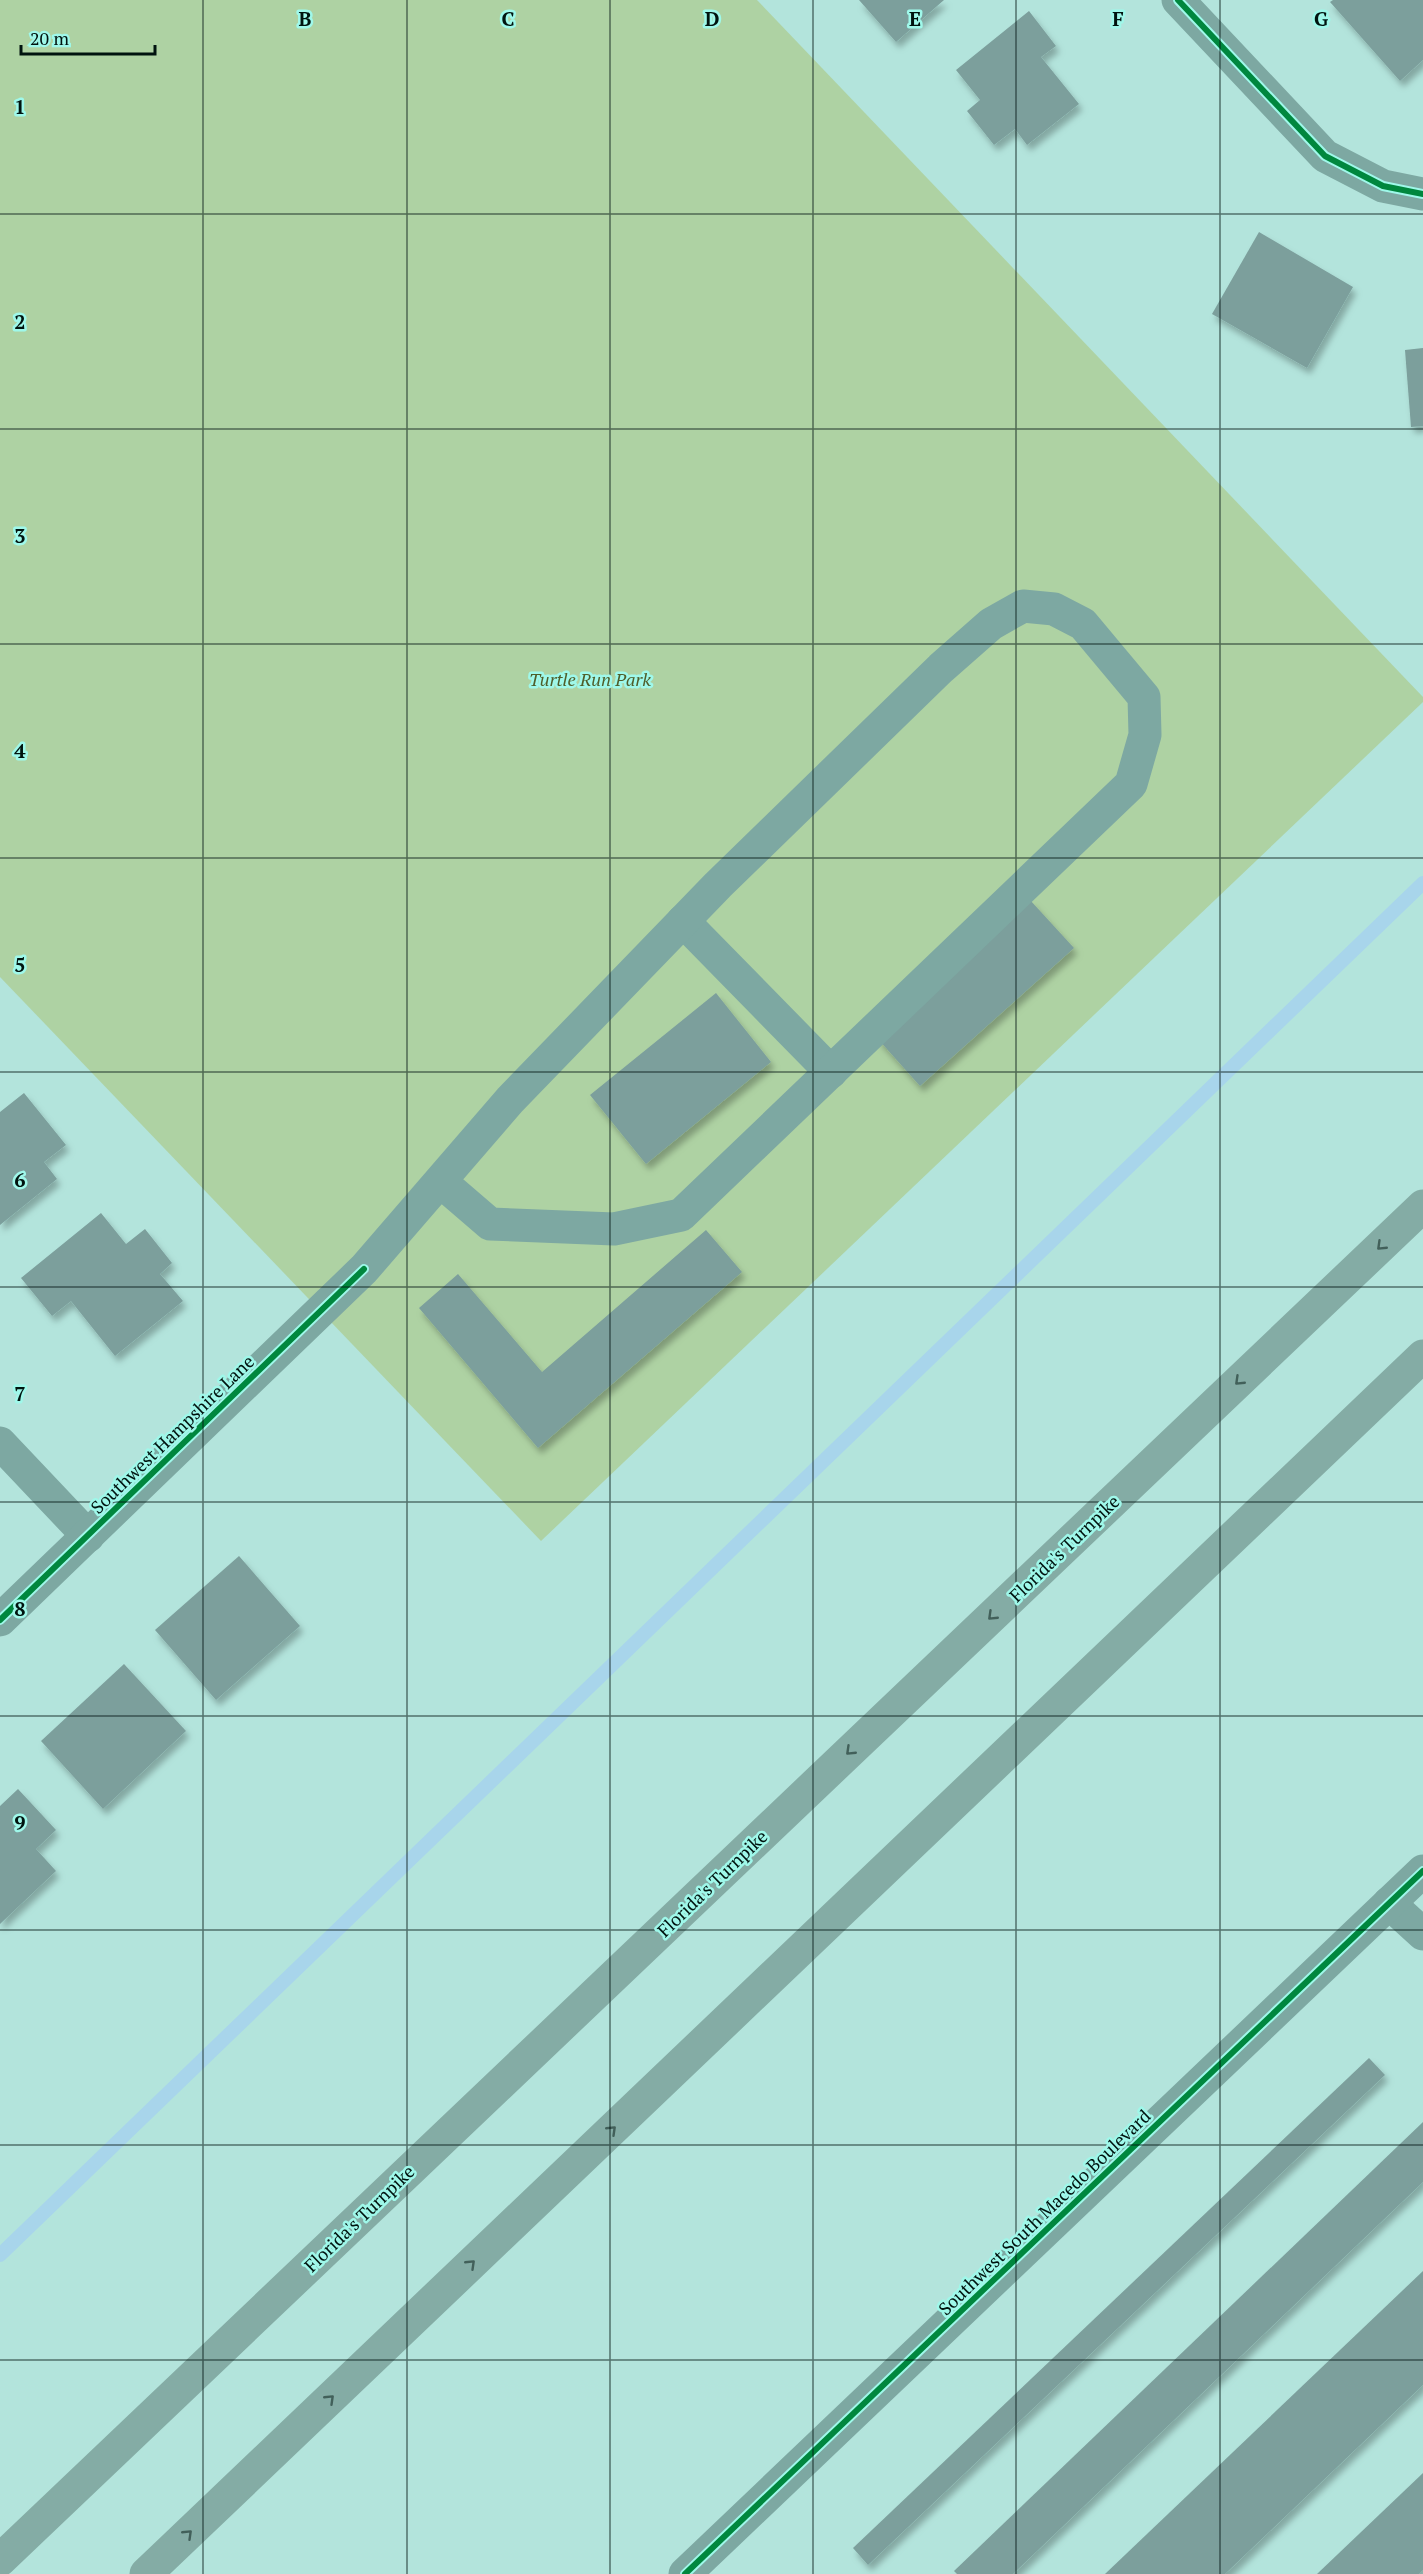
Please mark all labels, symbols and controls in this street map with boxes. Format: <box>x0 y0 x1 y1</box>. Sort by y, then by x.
text: B <box>299 5 312 32</box>
text: C <box>501 5 515 32</box>
text: D <box>705 5 719 32</box>
text: E <box>909 5 921 32</box>
text: F <box>1112 5 1124 32</box>
text: G <box>1314 5 1328 32</box>
scale bar <box>21 18 154 56</box>
text: 20 m <box>30 26 70 50</box>
text: 1 <box>14 93 26 120</box>
text: 2 <box>14 308 26 335</box>
text: 3 <box>14 522 26 549</box>
park label: Turtle Run Park <box>529 667 651 691</box>
text: 4 <box>14 737 26 764</box>
text: 5 <box>14 951 26 978</box>
text: 6 <box>14 1166 26 1193</box>
one-way arrow <box>1377 1239 1388 1250</box>
street label: Southwest Hampshire Lane <box>85 1349 259 1519</box>
one-way arrow <box>1236 1373 1247 1384</box>
text: 7 <box>14 1380 26 1407</box>
street label: Florida's Turnpike <box>1004 1489 1124 1607</box>
text: 8 <box>14 1595 26 1622</box>
one-way arrow <box>988 1609 999 1620</box>
one-way arrow <box>847 1744 857 1755</box>
text: 9 <box>14 1809 26 1836</box>
street label: Florida's Turnpike <box>652 1824 772 1942</box>
street label: Southwest South Macedo Boulevard <box>933 2104 1155 2320</box>
one-way arrow <box>605 2126 615 2137</box>
street label: Florida's Turnpike <box>299 2159 419 2277</box>
one-way arrow <box>463 2261 474 2272</box>
one-way arrow <box>323 2395 333 2406</box>
one-way arrow <box>181 2530 192 2541</box>

